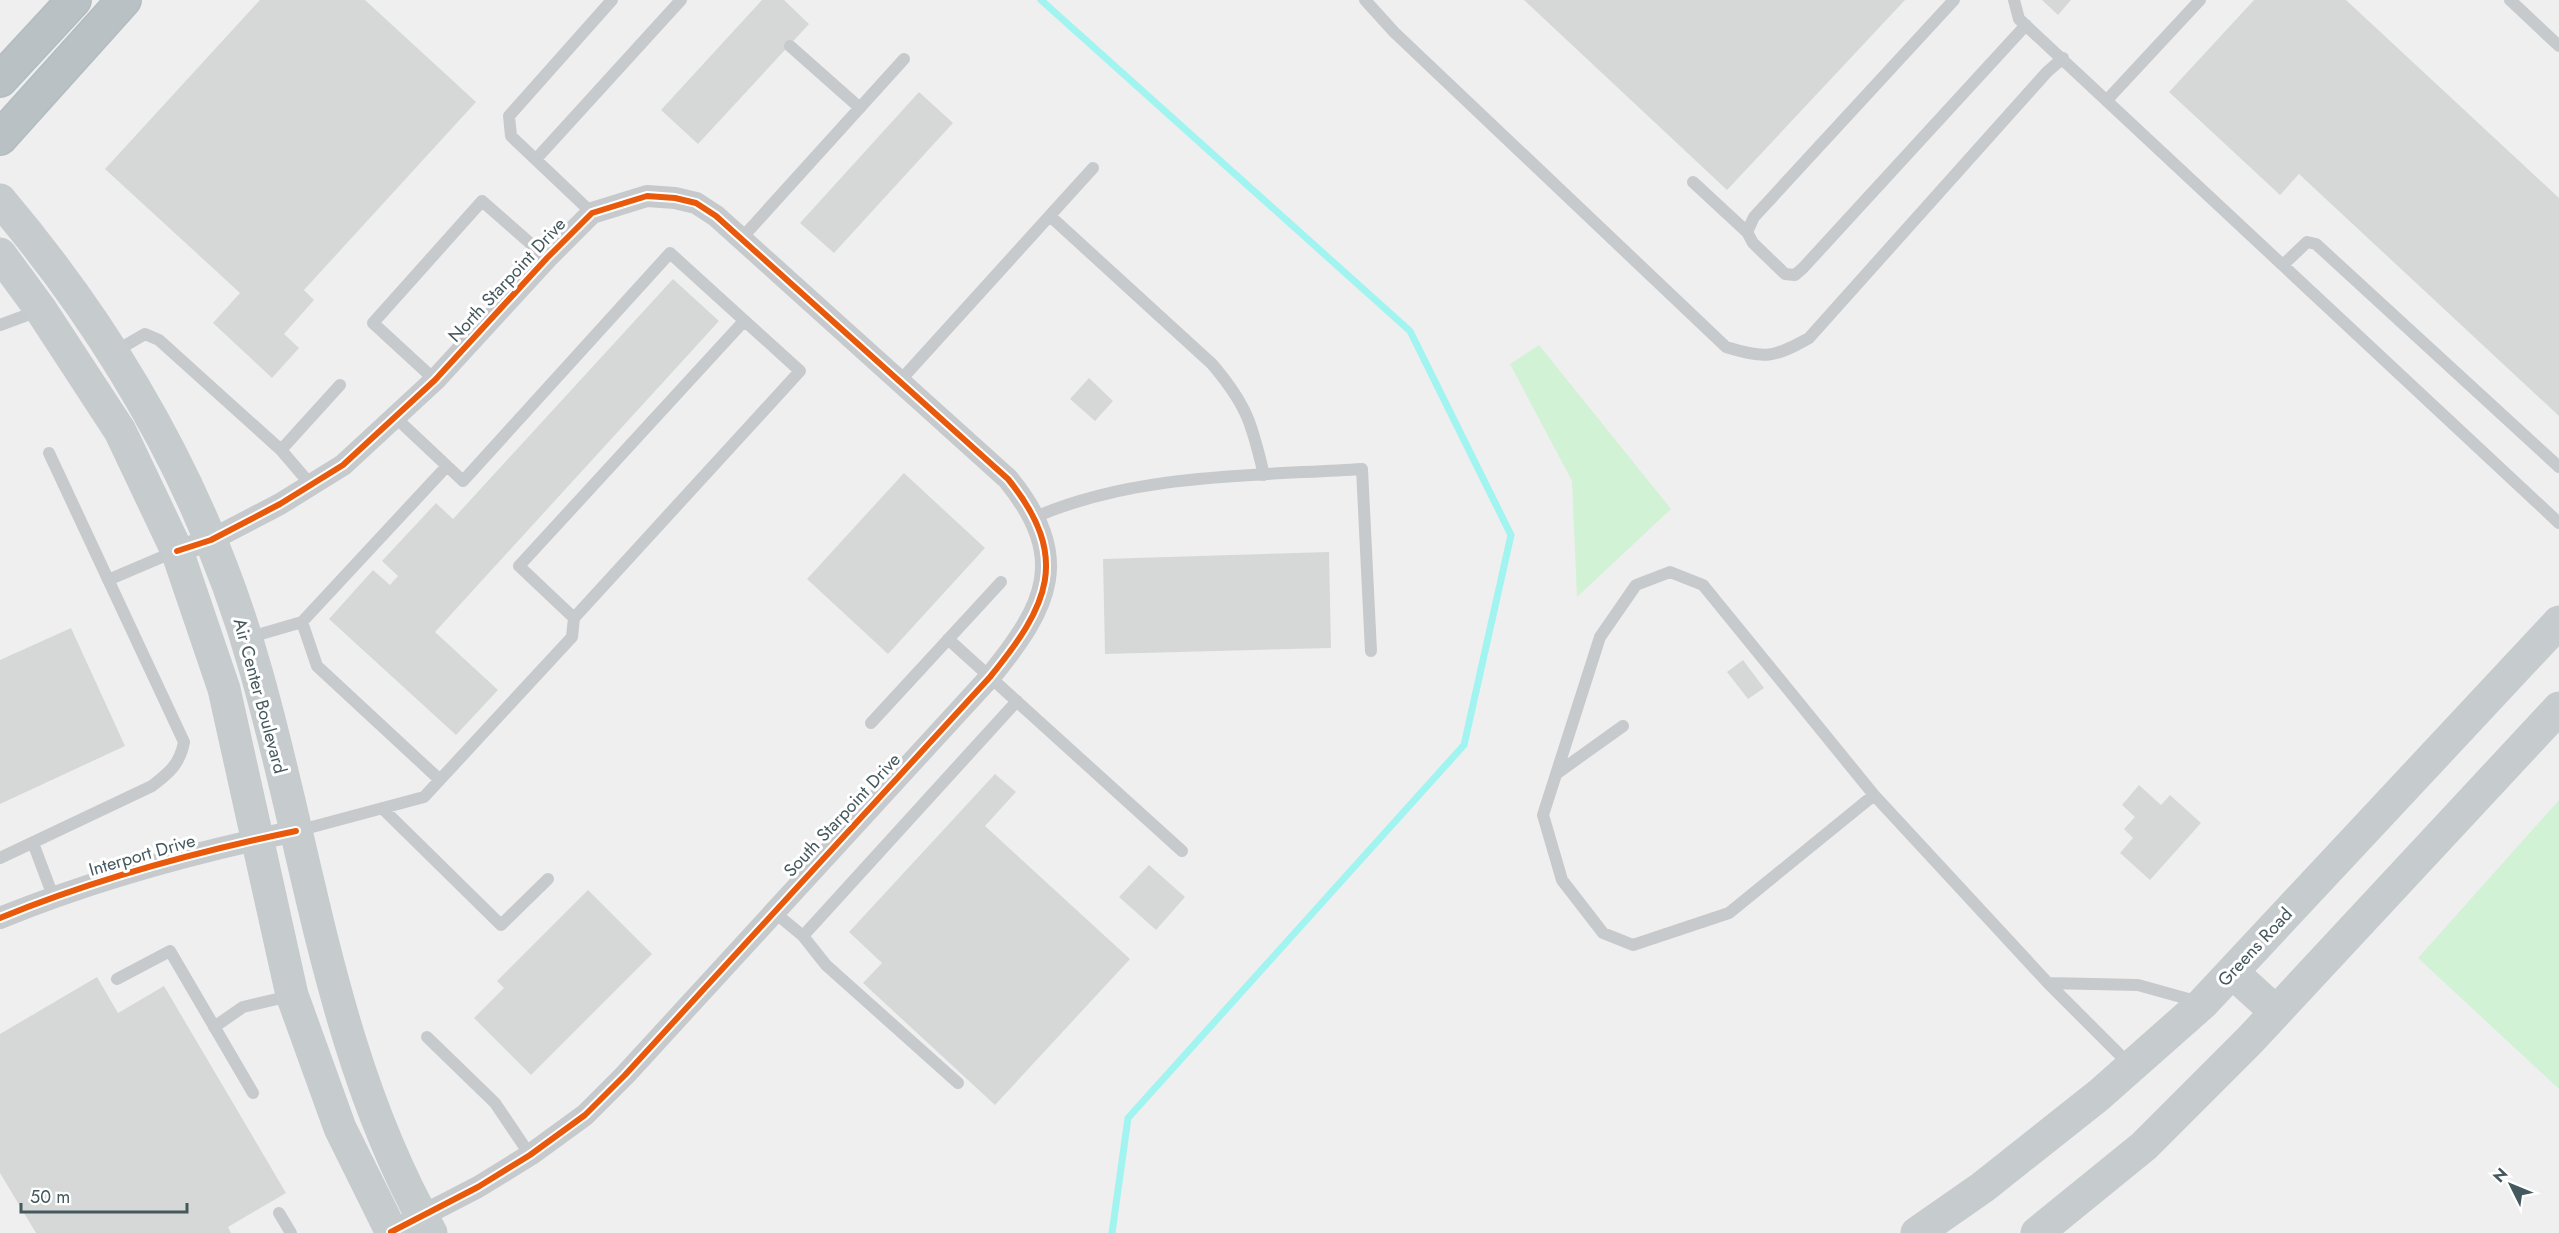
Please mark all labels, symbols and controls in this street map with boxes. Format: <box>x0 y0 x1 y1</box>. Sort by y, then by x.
street label: North Starpoint Drive <box>442 212 572 348</box>
street label: Air Center Boulevard <box>227 615 293 777</box>
street label: South Starpoint Drive <box>777 747 907 883</box>
street label: Interport Drive <box>86 827 198 883</box>
street label: Greens Road <box>2212 902 2298 992</box>
north arrow <box>2481 1155 2541 1215</box>
text: N <box>2488 1163 2513 1188</box>
scale bar <box>21 1176 188 1214</box>
text: 50 m <box>30 1184 70 1210</box>

